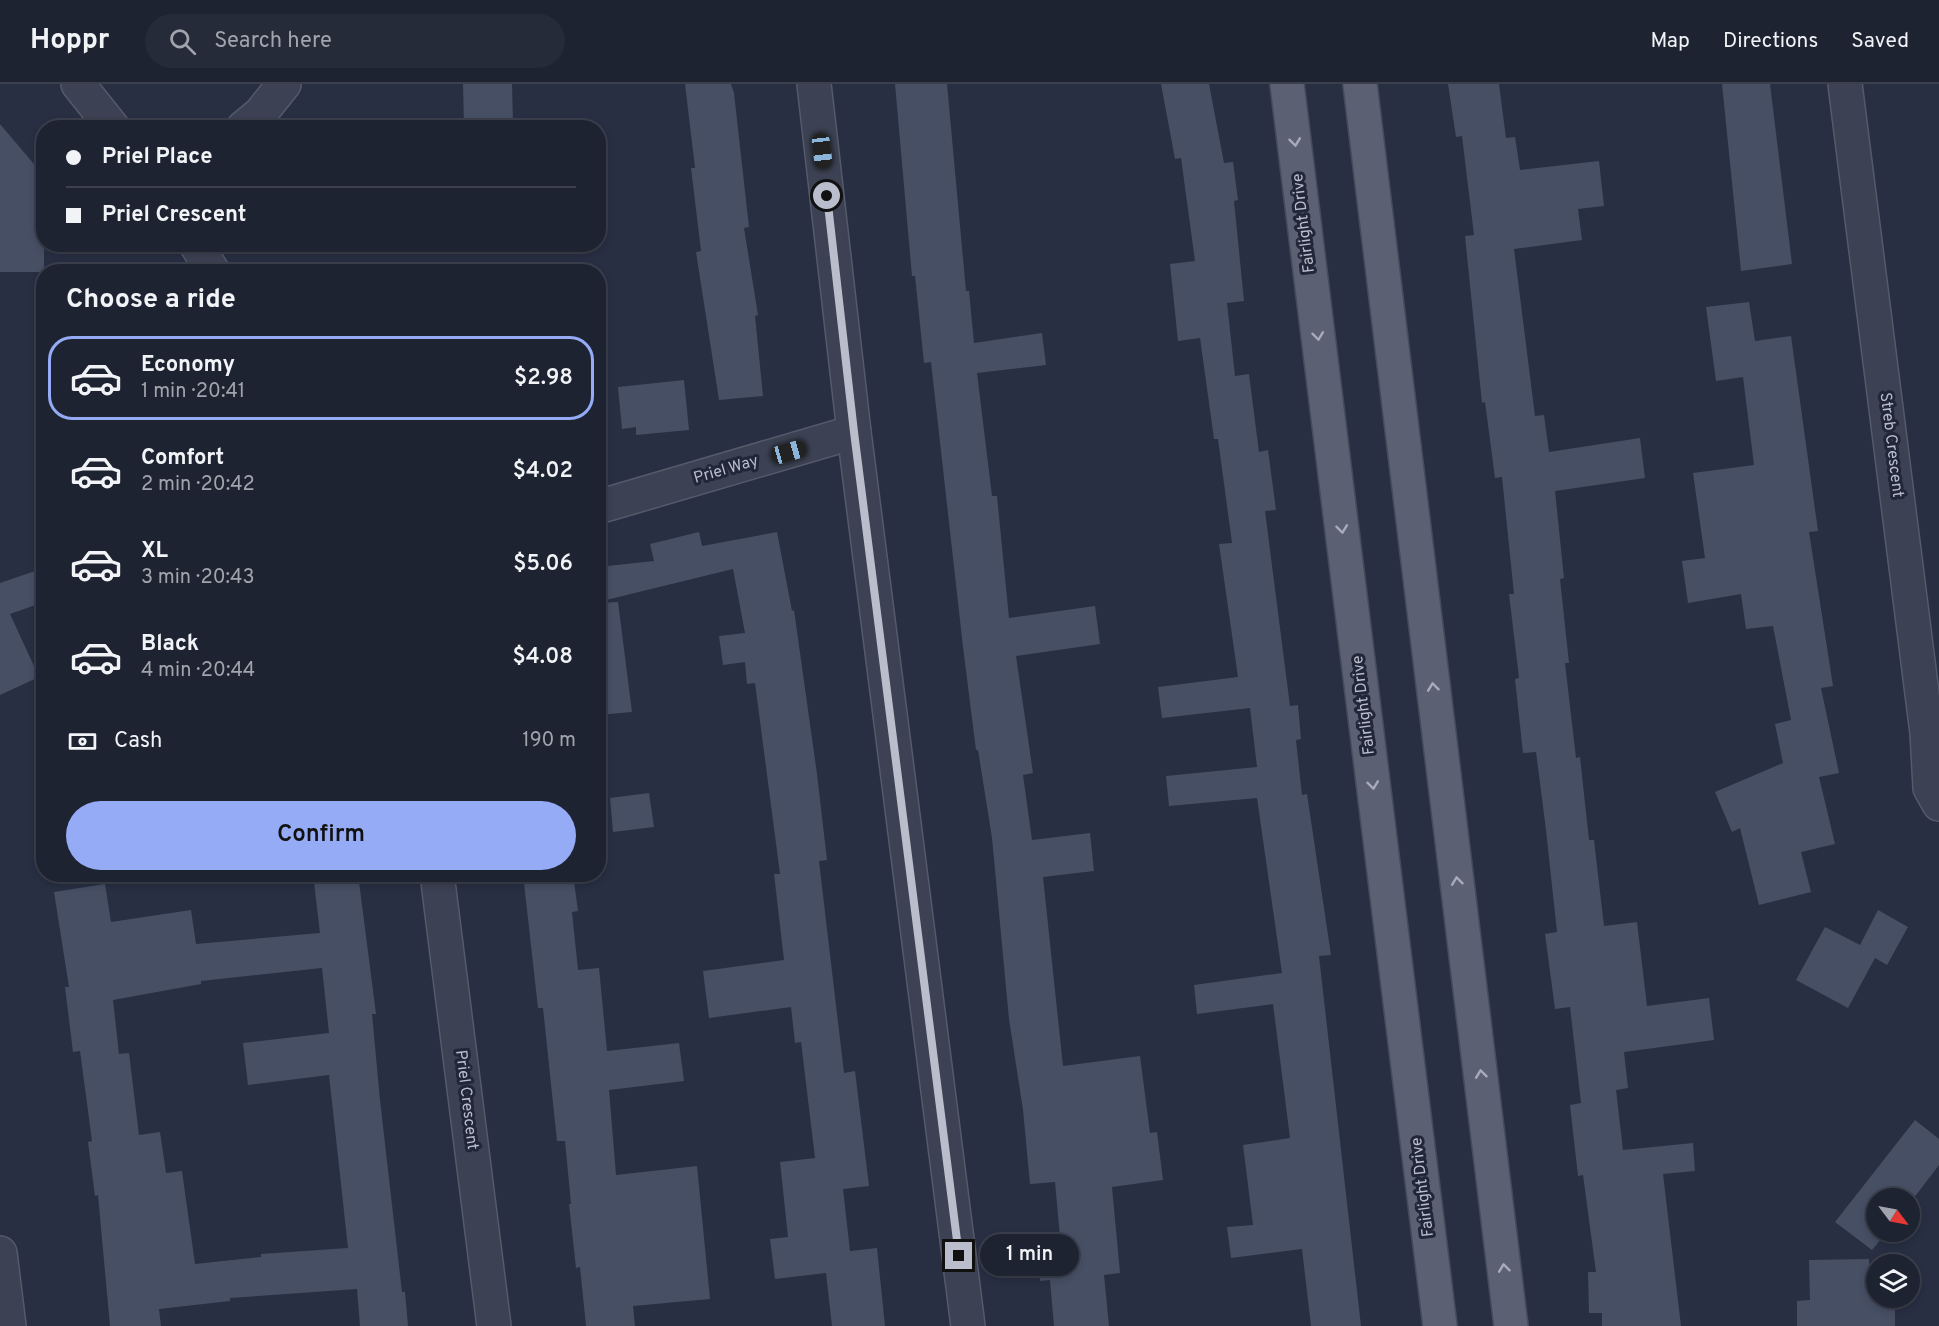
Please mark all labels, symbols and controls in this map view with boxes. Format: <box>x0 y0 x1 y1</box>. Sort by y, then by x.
search box <box>145 14 565 68</box>
text: Hoppr <box>30 23 109 59</box>
icon: search <box>166 25 199 58</box>
text: Search here <box>214 28 332 55</box>
text: Map <box>1650 28 1690 55</box>
text: Directions <box>1723 28 1818 55</box>
text: Saved <box>1851 28 1909 55</box>
car <box>811 132 833 170</box>
one-way arrow <box>1288 137 1300 147</box>
text: Priel Place <box>102 144 212 171</box>
street label: Fairlight Drive <box>1288 172 1320 274</box>
route start <box>813 182 840 209</box>
text: Priel Crescent <box>102 202 246 229</box>
text: Choose a ride <box>66 283 236 317</box>
one-way arrow <box>1312 331 1324 340</box>
icon: car <box>69 351 123 405</box>
text: Economy <box>141 352 235 379</box>
text: $2.98 <box>514 365 573 392</box>
text: 1 min · 20:41 <box>141 379 245 405</box>
street label: Streb Crescent <box>1875 391 1907 499</box>
car <box>769 438 809 466</box>
icon: car <box>69 444 123 498</box>
text: Comfort <box>141 445 224 472</box>
street label: Priel Way <box>691 451 761 489</box>
text: $4.02 <box>513 458 573 485</box>
text: 2 min · 20:42 <box>141 472 255 498</box>
one-way arrow <box>1335 525 1348 534</box>
icon: car <box>69 537 123 591</box>
text: XL <box>141 538 168 565</box>
text: $5.06 <box>513 551 573 578</box>
text: 3 min · 20:43 <box>141 565 254 591</box>
icon: car <box>69 630 123 684</box>
text: Black <box>141 631 199 658</box>
text: $4.08 <box>513 644 573 671</box>
street label: Fairlight Drive <box>1348 654 1380 756</box>
text: 4 min · 20:44 <box>141 658 255 684</box>
one-way arrow <box>1427 683 1440 692</box>
icon: cash <box>66 725 99 758</box>
text: Cash <box>114 728 163 755</box>
text: 190 m <box>522 728 576 754</box>
one-way arrow <box>1367 781 1379 790</box>
button: Confirm <box>66 801 576 870</box>
one-way arrow <box>1452 876 1464 885</box>
street label: Priel Crescent <box>450 1049 482 1151</box>
one-way arrow <box>1475 1070 1488 1079</box>
street label: Fairlight Drive <box>1407 1136 1439 1238</box>
north arrow <box>1866 1188 1920 1242</box>
map controls <box>1866 1188 1920 1308</box>
callout: 1 min <box>980 1235 1079 1277</box>
route end <box>945 1242 972 1269</box>
text: 1 min <box>1006 1242 1053 1268</box>
button: layers <box>1866 1254 1920 1308</box>
one-way arrow <box>1498 1263 1511 1272</box>

